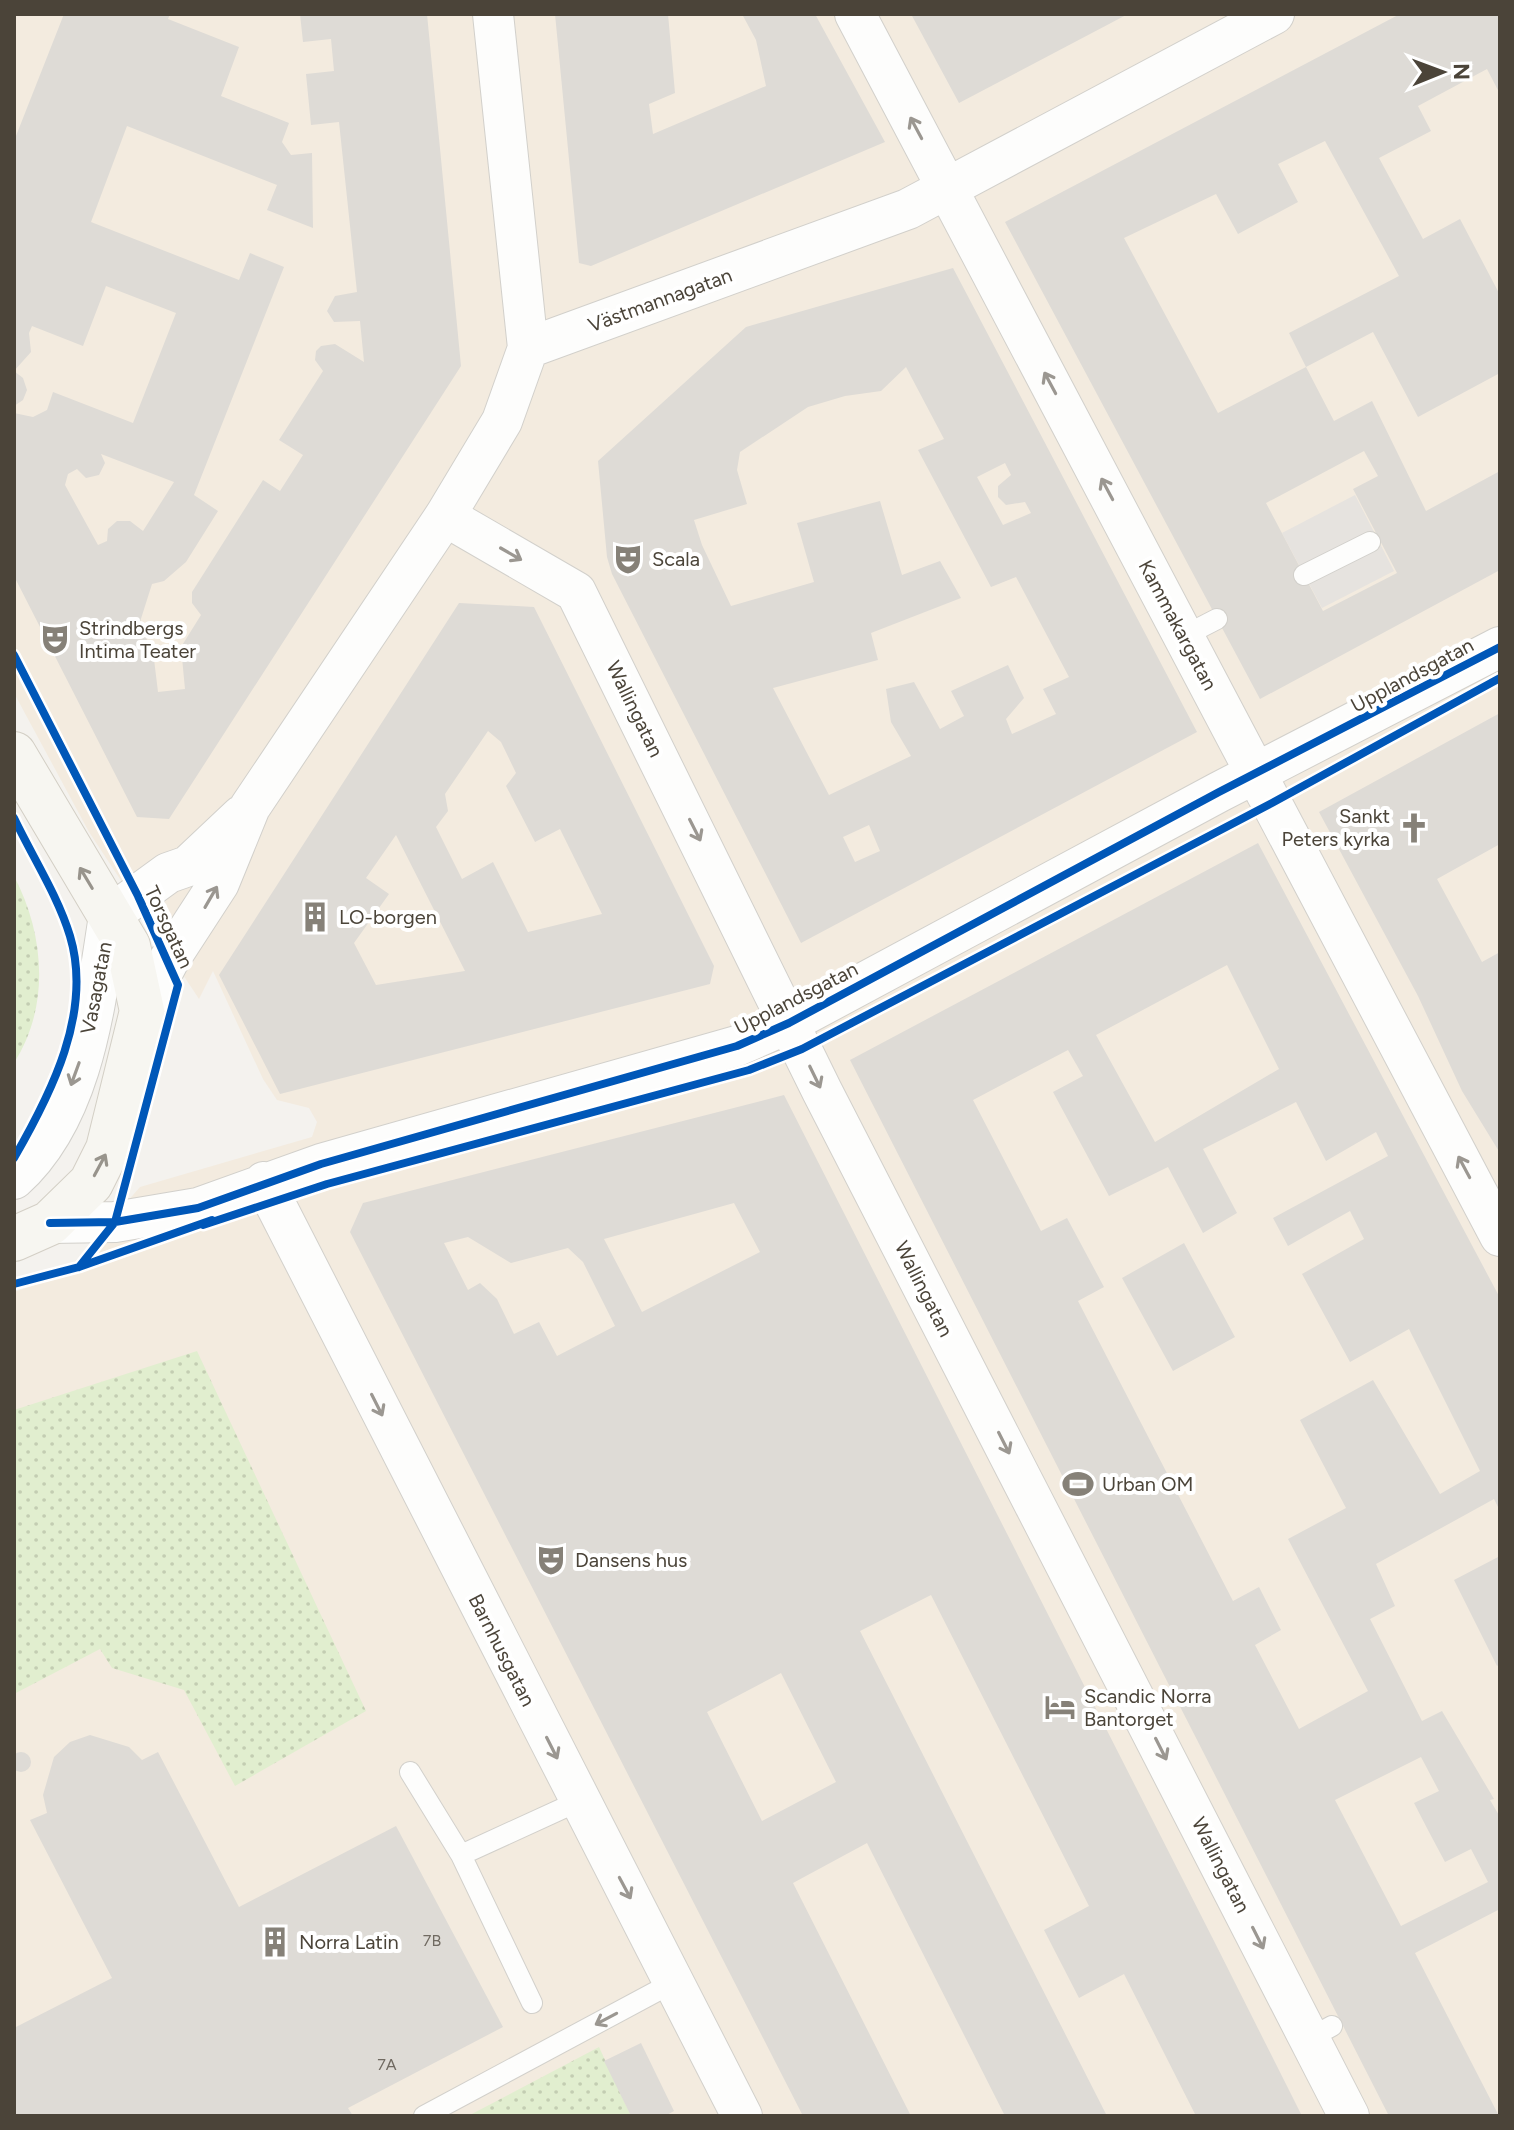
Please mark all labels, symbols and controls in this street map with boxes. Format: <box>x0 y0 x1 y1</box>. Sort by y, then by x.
north arrow <box>1402 32 1482 112</box>
text: N <box>1448 63 1475 80</box>
one-way arrow <box>907 117 923 141</box>
street label: Västmannagatan <box>585 263 735 337</box>
one-way arrow <box>1042 371 1058 395</box>
one-way arrow <box>1098 478 1114 502</box>
theatre icon: Scala <box>611 542 645 576</box>
one-way arrow <box>499 546 522 562</box>
place label: Scala <box>652 547 700 571</box>
street label: Kammakargatan <box>1134 556 1222 694</box>
place label: Strindbergs Intima Teater <box>79 616 196 663</box>
theatre icon: Strindbergs Intima Teater <box>38 622 72 656</box>
street label: Upplandsgatan <box>1347 633 1477 717</box>
street label: Wallingatan <box>601 657 669 761</box>
place label: Sankt Peters kyrka <box>1282 804 1390 851</box>
church icon: Sankt Peters kyrka <box>1397 811 1431 845</box>
one-way arrow <box>688 818 703 842</box>
one-way arrow <box>78 868 95 890</box>
street label: Torsgatan <box>139 882 199 972</box>
one-way arrow <box>203 886 219 909</box>
building icon: LO-borgen <box>298 900 332 934</box>
place label: LO-borgen <box>339 905 437 929</box>
street label: Vasagatan <box>75 940 117 1036</box>
street label: Upplandsgatan <box>730 957 862 1039</box>
one-way arrow <box>67 1062 82 1087</box>
one-way arrow <box>808 1065 823 1089</box>
one-way arrow <box>93 1153 109 1177</box>
one-way arrow <box>1455 1156 1471 1179</box>
street label: Wallingatan <box>890 1237 958 1341</box>
one-way arrow <box>369 1393 385 1417</box>
one-way arrow <box>996 1431 1012 1455</box>
sports icon: Urban OM <box>1061 1467 1095 1501</box>
place label: Urban OM <box>1102 1472 1193 1496</box>
theatre icon: Dansens hus <box>534 1543 568 1577</box>
place label: Dansens hus <box>575 1548 687 1572</box>
street label: Barnhusgatan <box>463 1590 541 1710</box>
place label: Scandic Norra Bantorget <box>1084 1684 1211 1731</box>
hotel icon: Scandic Norra Bantorget <box>1043 1690 1077 1724</box>
one-way arrow <box>544 1735 560 1759</box>
one-way arrow <box>1154 1737 1170 1760</box>
street label: Wallingatan <box>1187 1813 1255 1917</box>
one-way arrow <box>617 1875 633 1899</box>
building icon: Norra Latin <box>258 1925 292 1959</box>
one-way arrow <box>1251 1925 1267 1949</box>
place label: Norra Latin <box>299 1930 399 1954</box>
house number: 7B <box>423 1931 441 1950</box>
one-way arrow <box>594 2011 618 2027</box>
house number: 7A <box>377 2055 397 2074</box>

